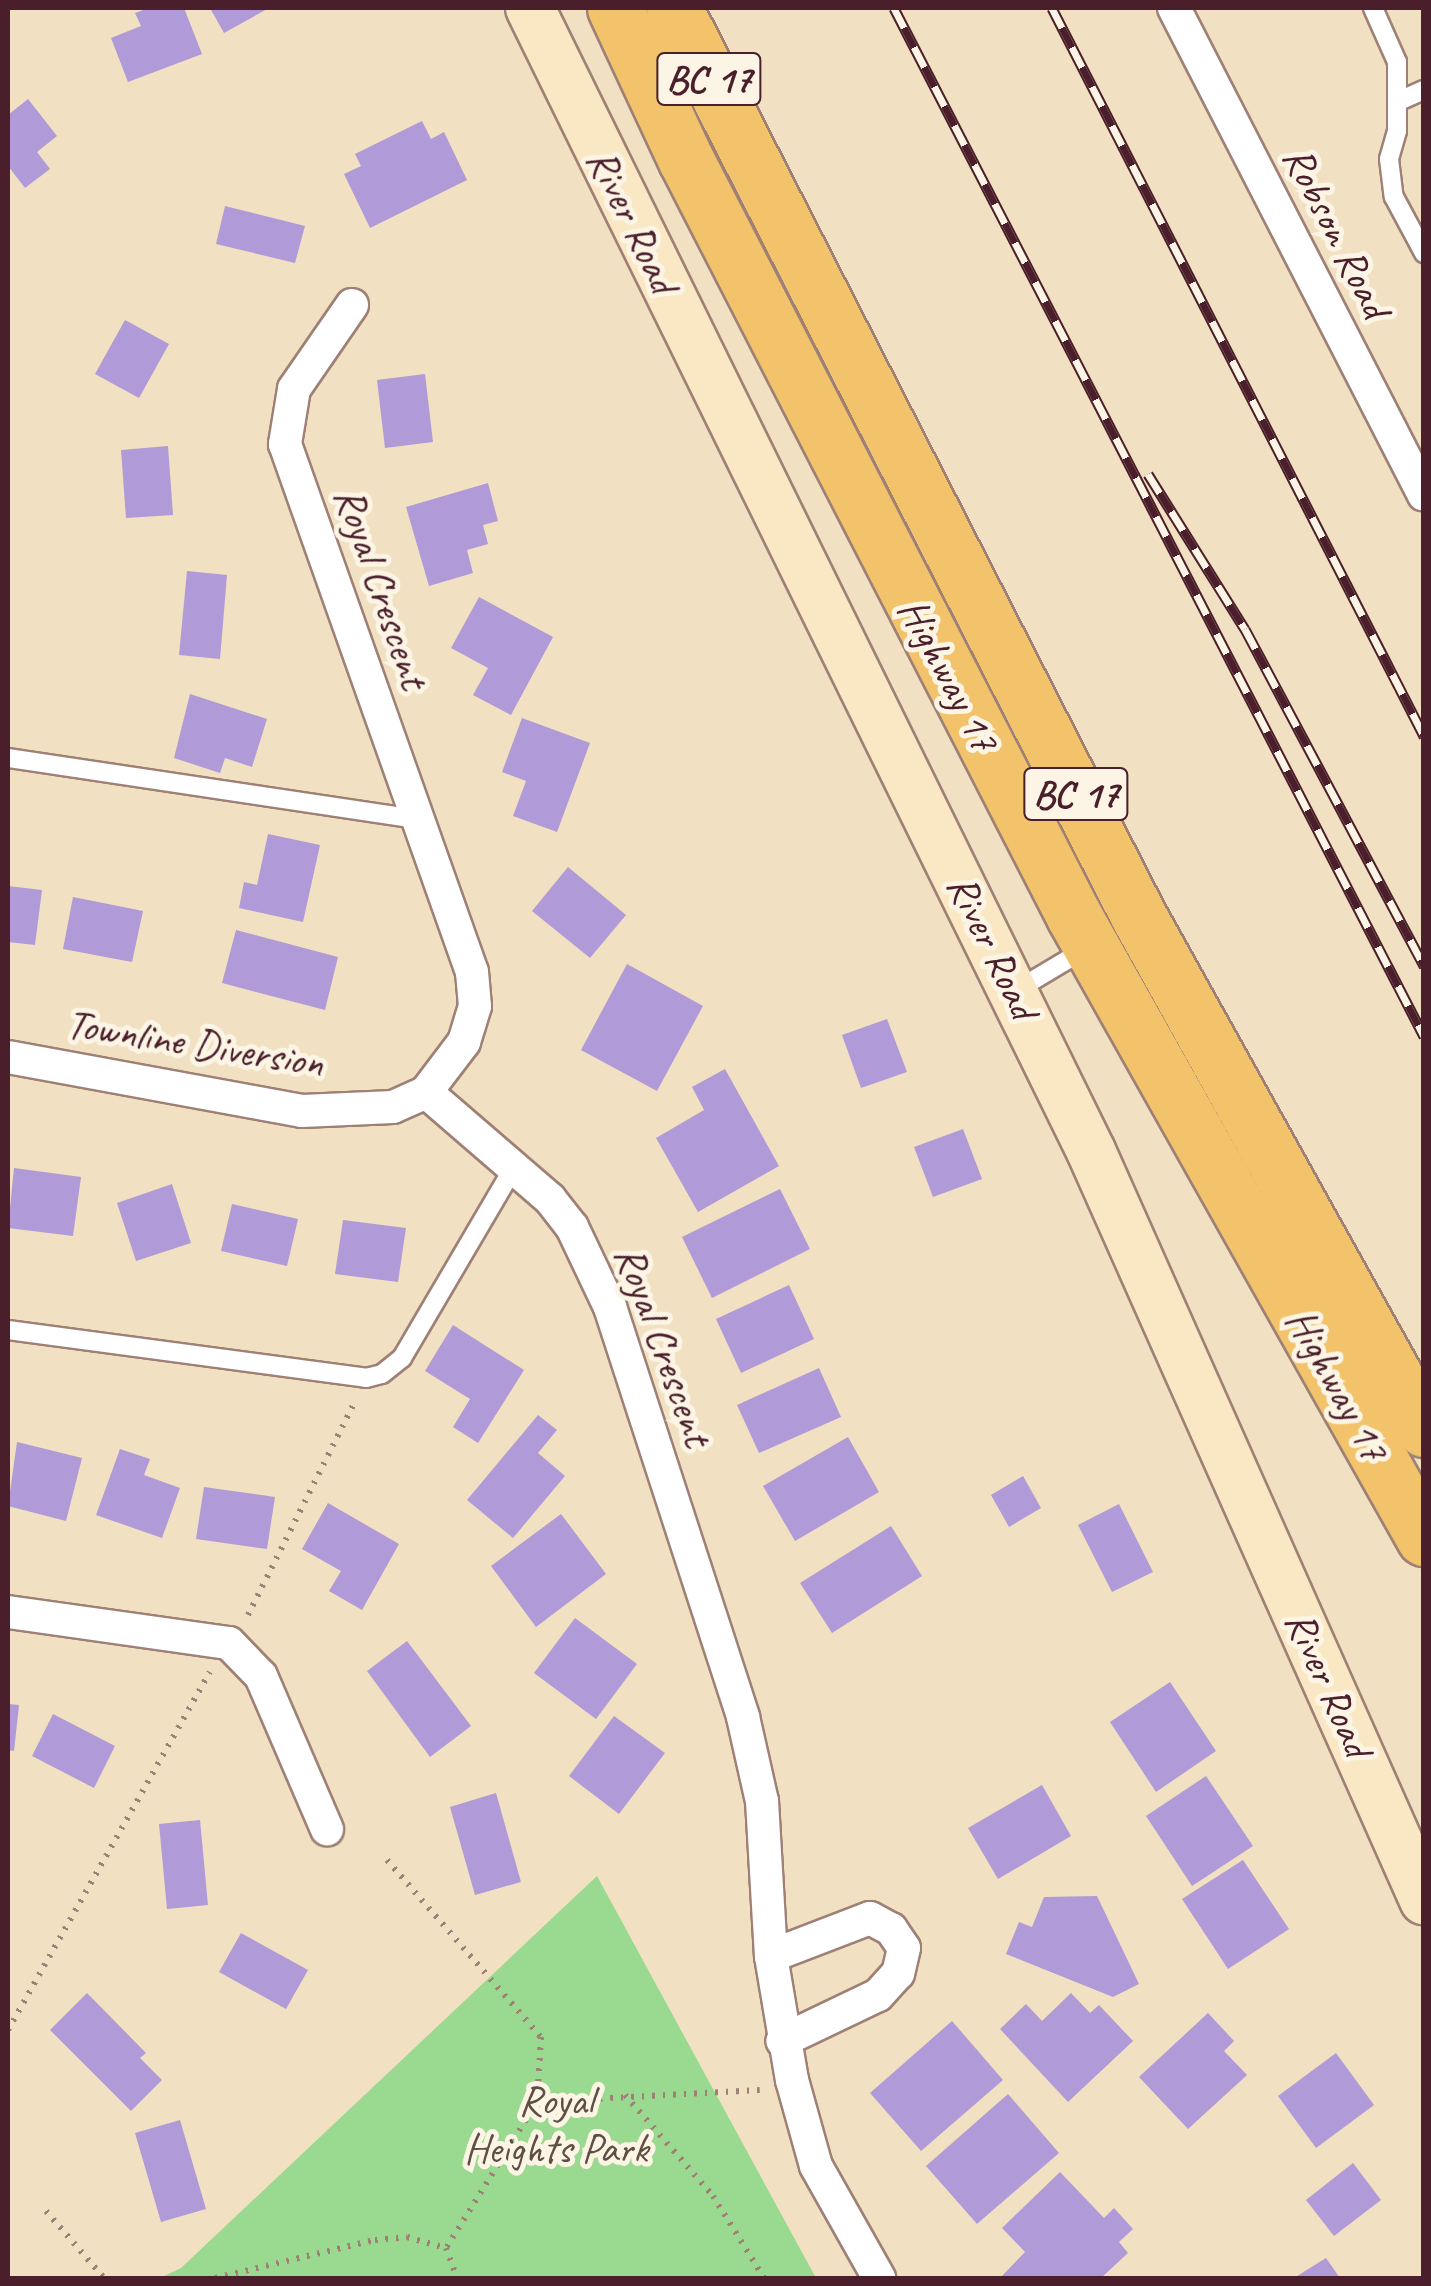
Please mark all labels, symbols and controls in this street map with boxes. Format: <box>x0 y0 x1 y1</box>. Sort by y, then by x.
road number: BC 17 <box>654 44 764 114</box>
street label: Robson Road <box>1272 139 1400 325</box>
street label: River Road <box>576 141 688 301</box>
street label: Royal Crescent <box>323 481 439 695</box>
street label: Highway 17 <box>887 590 1009 760</box>
road number: BC 17 <box>1021 759 1131 829</box>
street label: River Road <box>936 867 1048 1027</box>
street label: Townline Diversion <box>63 999 327 1089</box>
street label: Royal Crescent <box>603 1239 723 1453</box>
street label: Highway 17 <box>1275 1300 1399 1470</box>
street label: River Road <box>1274 1603 1382 1765</box>
park label: Royal Heights Park <box>464 2076 648 2174</box>

